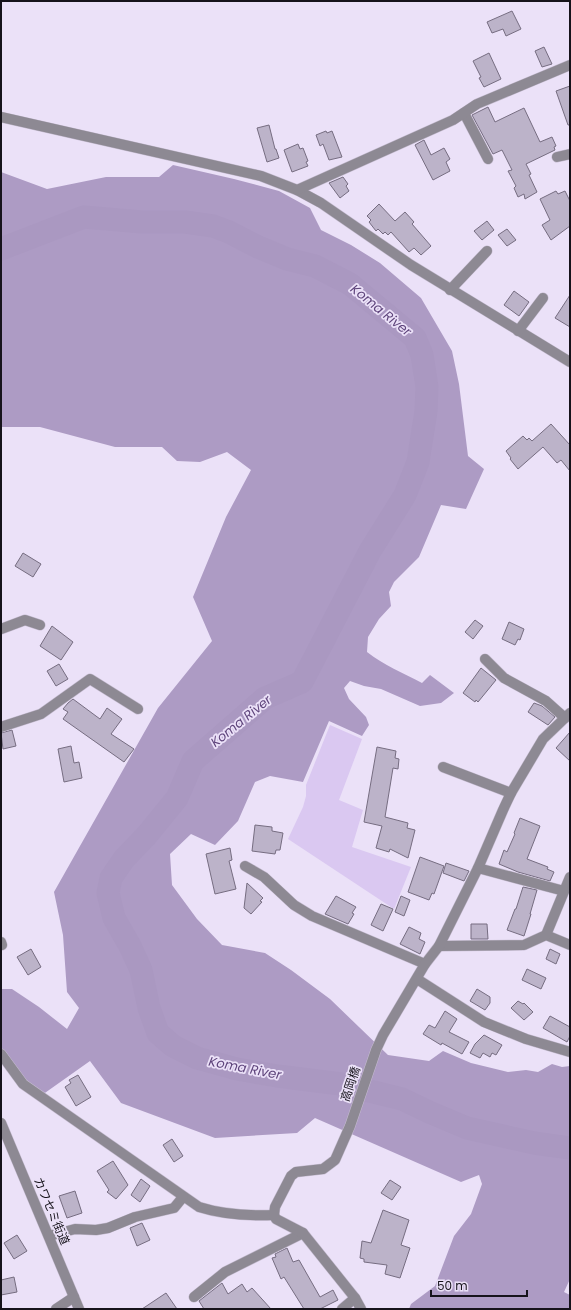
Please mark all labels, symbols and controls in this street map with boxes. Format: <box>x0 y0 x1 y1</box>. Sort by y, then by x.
water label: Koma River <box>346 279 416 341</box>
water label: Koma River <box>206 690 276 752</box>
water label: Koma River <box>207 1052 284 1085</box>
street label: 高岡橋 <box>336 1064 364 1104</box>
street label: カワセミ街道 <box>30 1175 74 1247</box>
scale bar <box>431 1272 527 1298</box>
text: 50 m <box>437 1277 468 1294</box>

